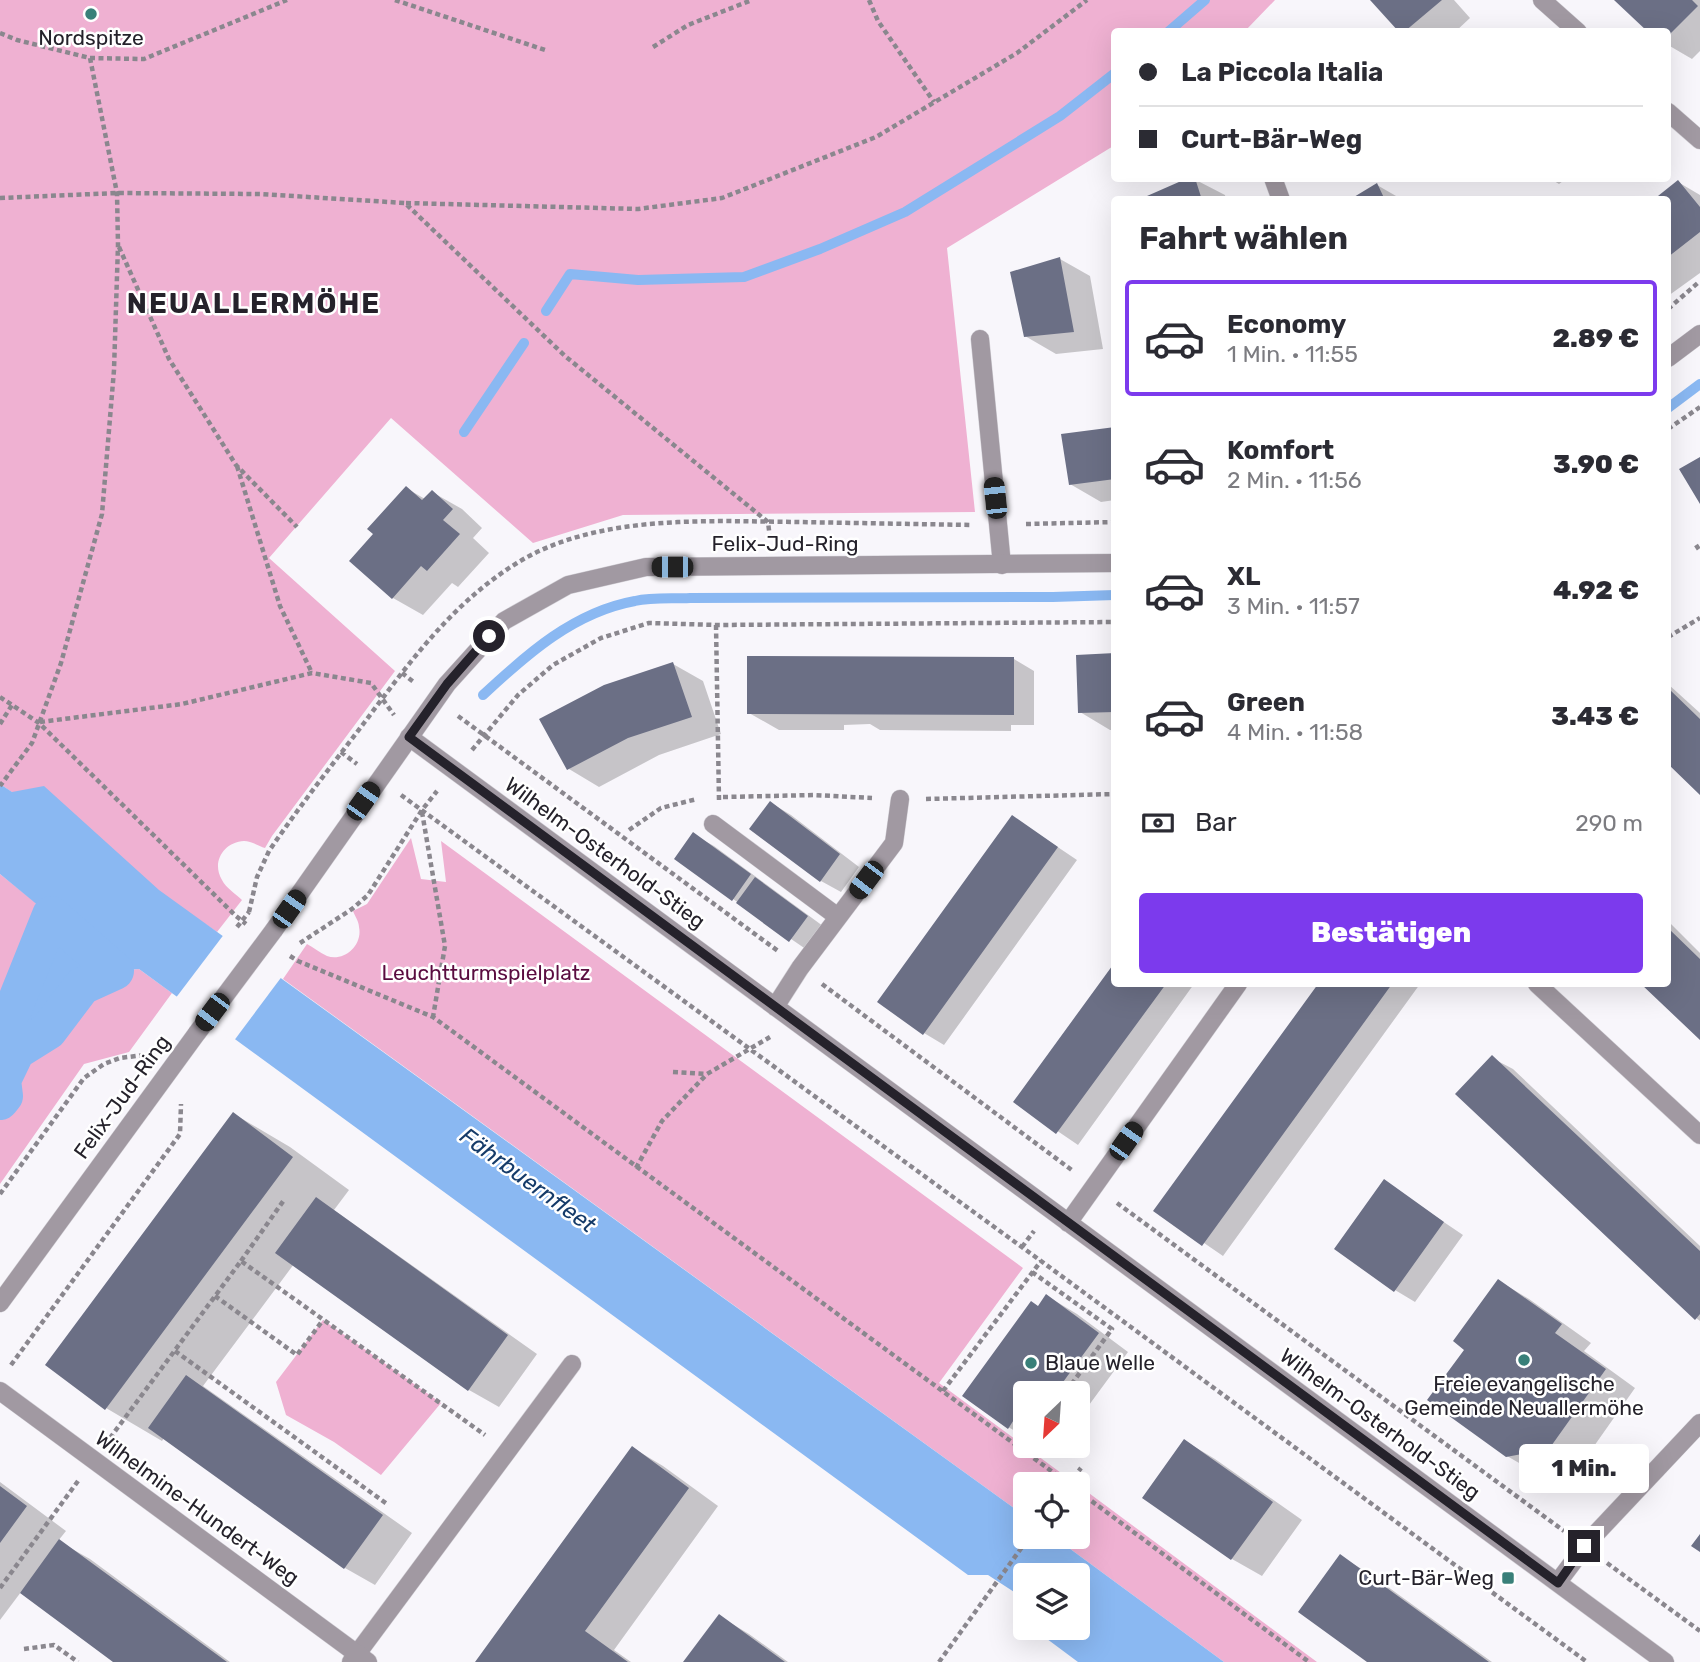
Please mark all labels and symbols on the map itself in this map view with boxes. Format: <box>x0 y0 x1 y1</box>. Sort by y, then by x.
marker: Nordspitze <box>83 6 99 22</box>
place label: Nordspitze <box>38 25 144 50</box>
district label: NEUALLERMÖHE <box>127 287 381 320</box>
car <box>983 476 1008 520</box>
street label: Felix-Jud-Ring <box>711 531 859 556</box>
car <box>652 557 694 578</box>
route start <box>473 620 505 652</box>
street label: Wilhelm-Osterhold-Stieg <box>500 772 710 934</box>
car <box>343 778 384 824</box>
car <box>845 857 888 903</box>
car <box>269 886 310 932</box>
park label: Leuchtturmspielplatz <box>381 960 591 985</box>
car <box>191 989 234 1035</box>
street label: Felix-Jud-Ring <box>68 1030 175 1164</box>
car <box>1106 1118 1147 1164</box>
water label: Fährbuernfleet <box>455 1121 602 1239</box>
street label: Wilhelm-Osterhold-Stieg <box>1275 1343 1485 1505</box>
place label: Blaue Welle <box>1045 1350 1155 1375</box>
marker: Freie evangelische Gemeinde Neuallermöhe <box>1516 1352 1532 1368</box>
marker: Blaue Welle <box>1023 1355 1039 1371</box>
place label: Freie evangelische Gemeinde Neuallermöhe <box>1404 1371 1644 1420</box>
north arrow <box>1013 1381 1090 1458</box>
street label: Wilhelmine-Hundert-Weg <box>90 1425 304 1590</box>
callout: 1 Min. <box>1519 1444 1649 1494</box>
route end <box>1568 1530 1600 1562</box>
place label: Curt-Bär-Weg <box>1358 1565 1494 1590</box>
marker: Curt-Bär-Weg <box>1500 1570 1516 1586</box>

